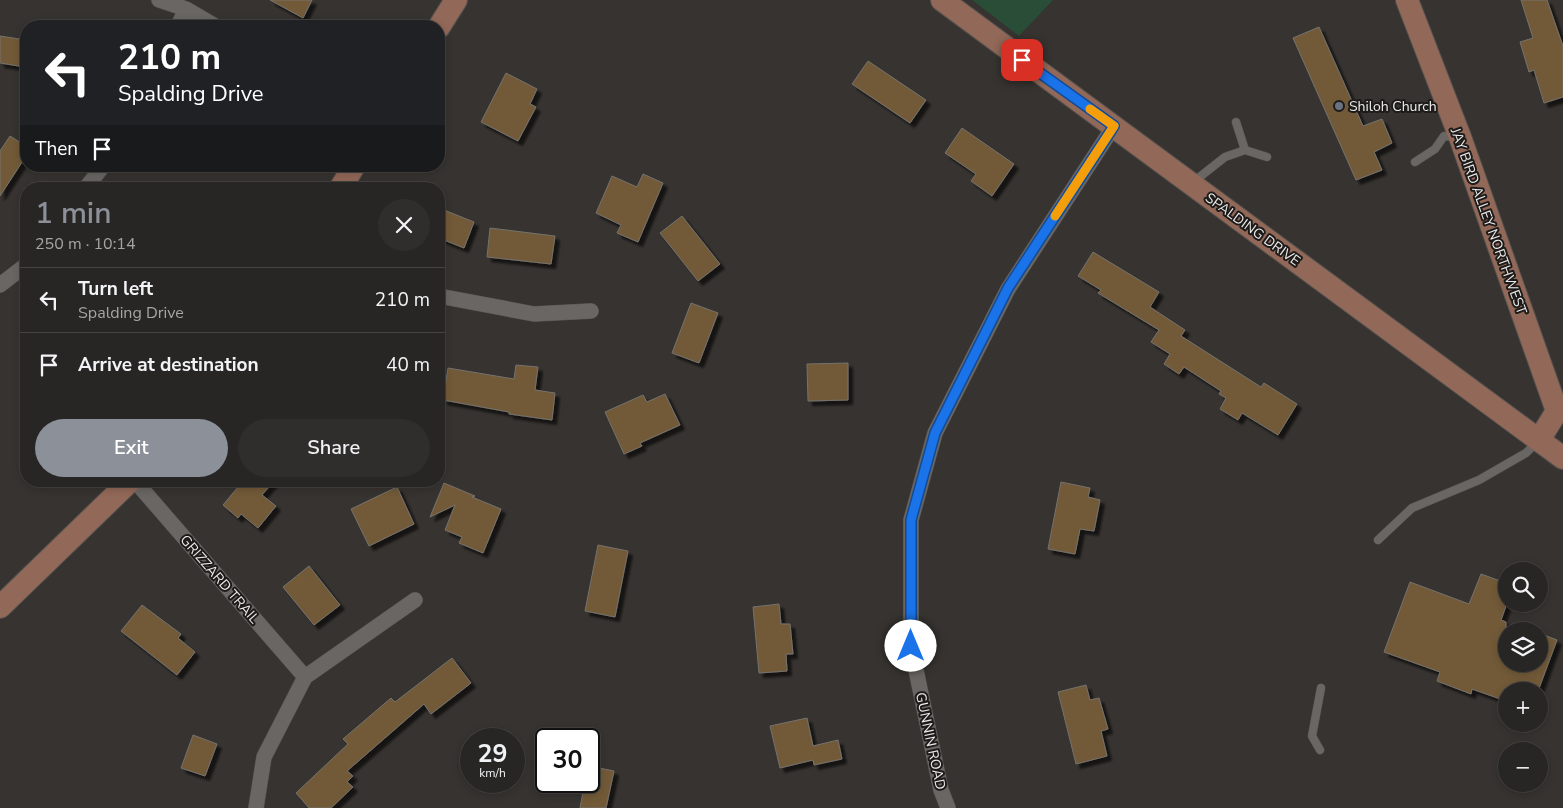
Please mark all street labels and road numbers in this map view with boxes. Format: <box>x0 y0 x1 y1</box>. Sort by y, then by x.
street label: JAY BIRD ALLEY NORTHWEST <box>1446 124 1531 318</box>
street label: SPALDING DRIVE <box>1201 188 1304 270</box>
street label: GRIZZARD TRAIL <box>176 531 264 628</box>
street label: GUNNIN ROAD <box>911 691 950 792</box>

